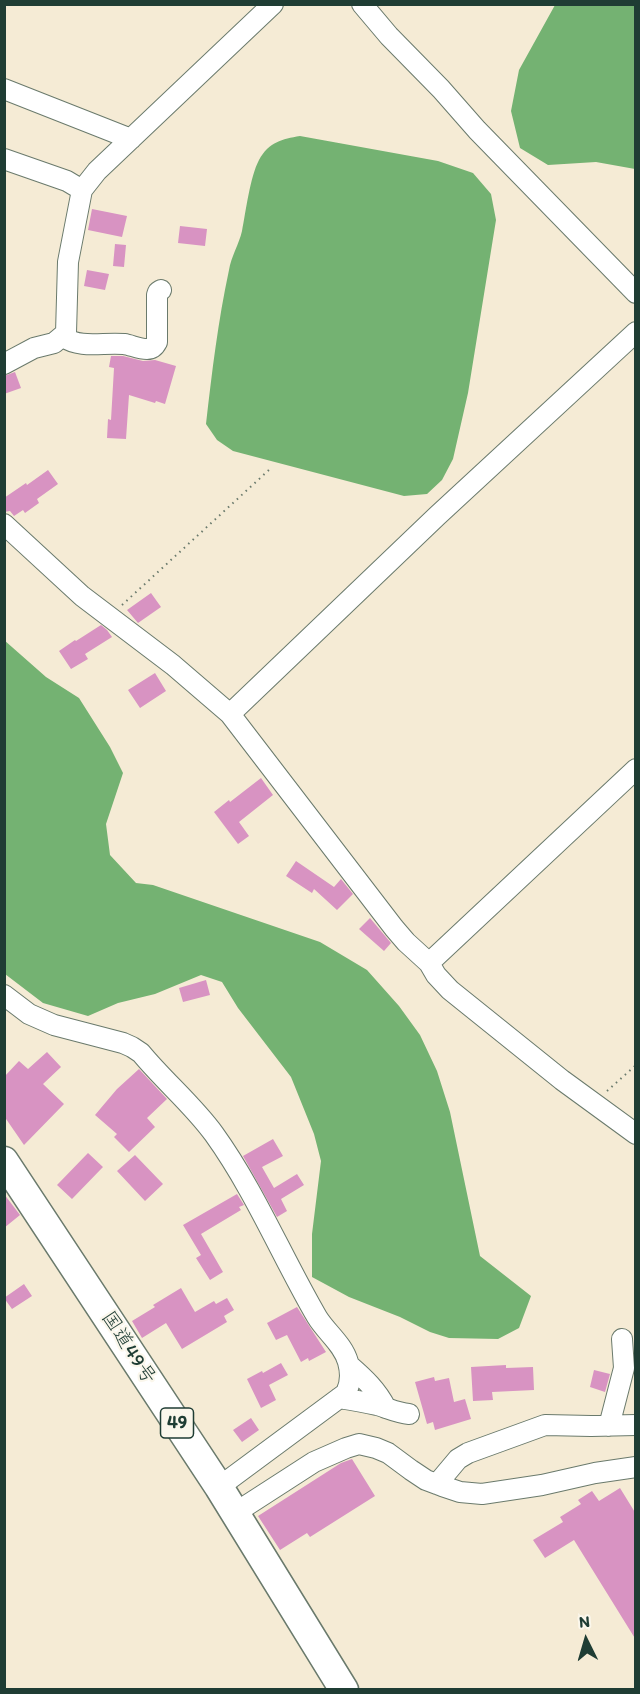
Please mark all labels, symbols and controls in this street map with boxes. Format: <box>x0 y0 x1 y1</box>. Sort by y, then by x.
street label: 国道49号 <box>95 1307 161 1389</box>
road number: 49 <box>160 1408 194 1438</box>
north arrow <box>556 1610 616 1670</box>
text: N <box>578 1612 591 1632</box>

